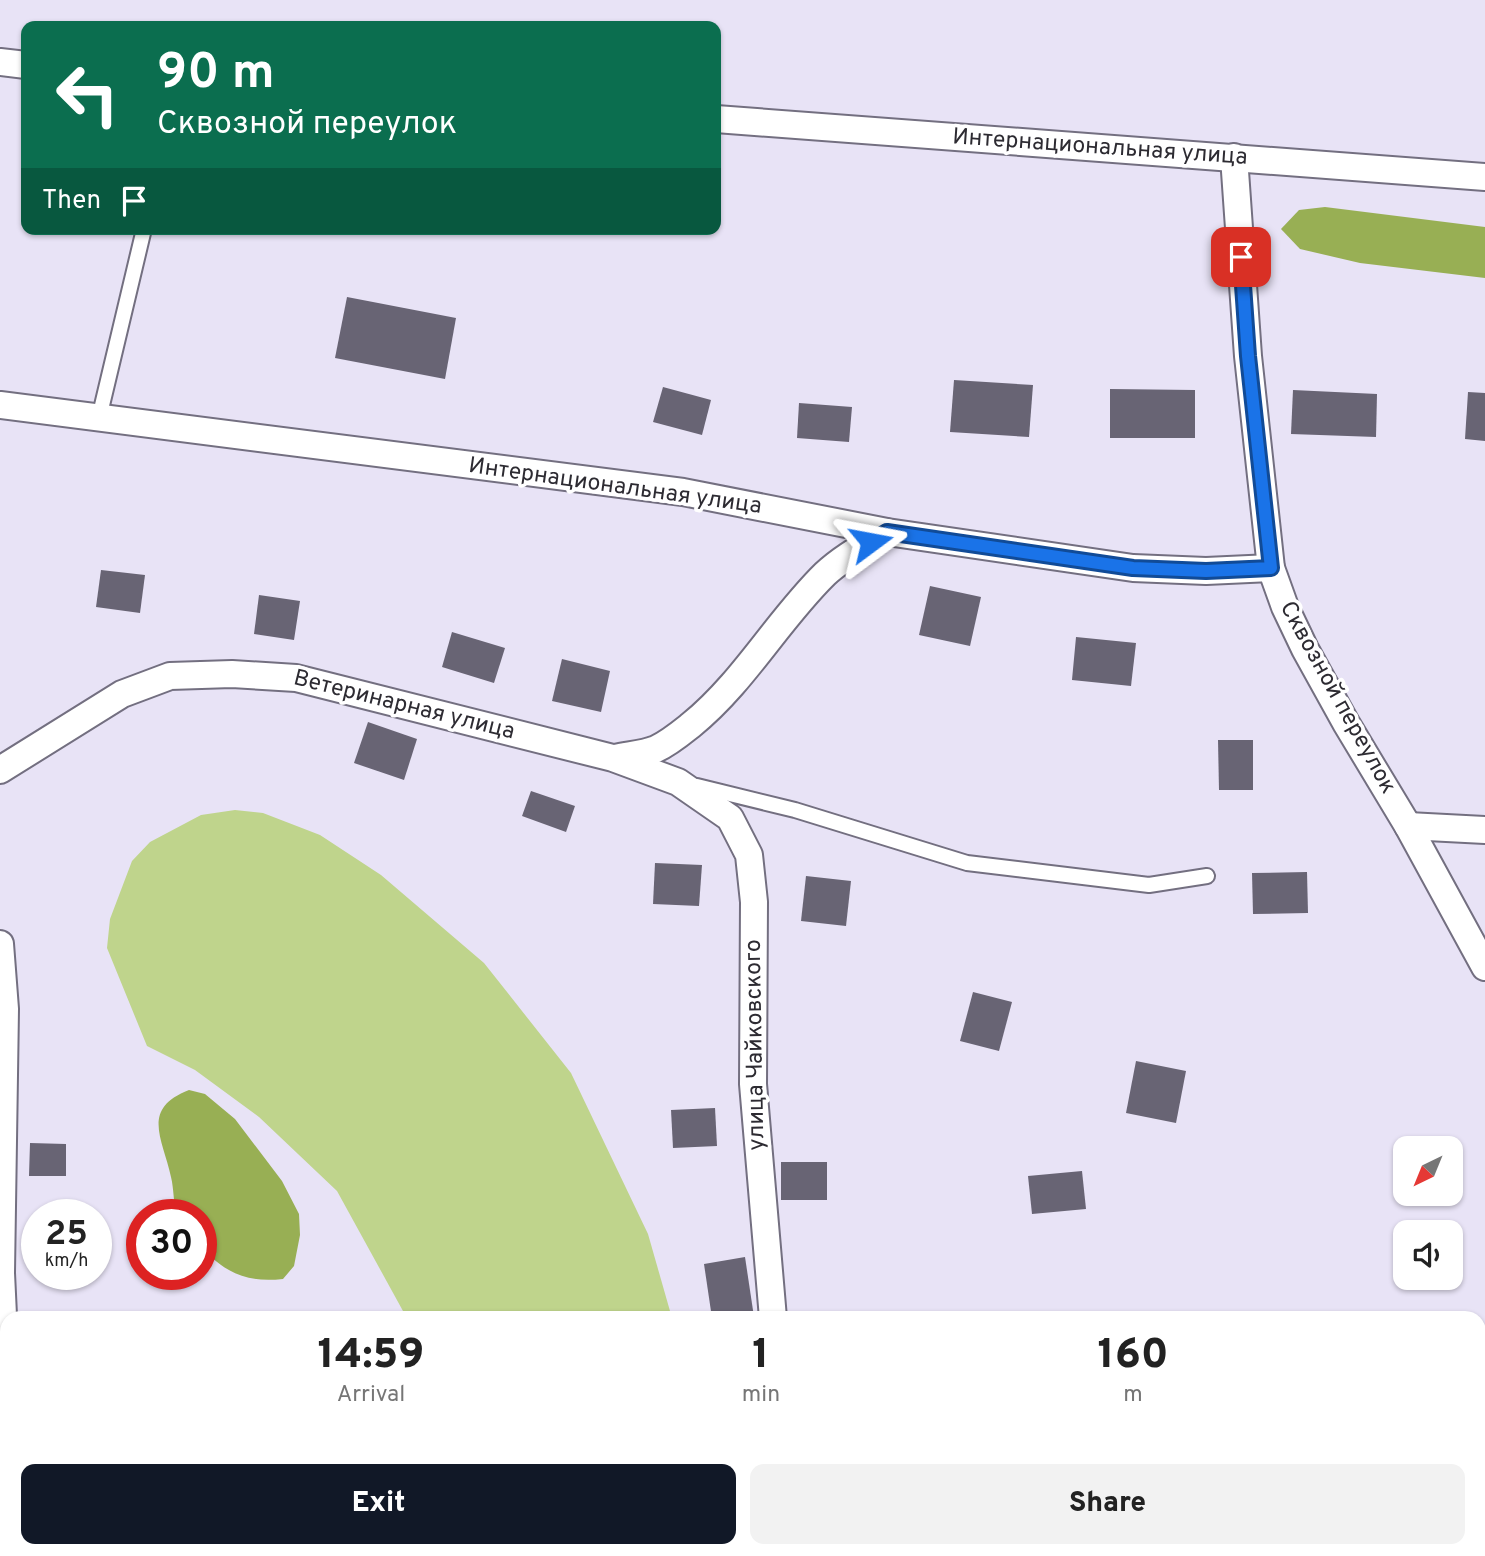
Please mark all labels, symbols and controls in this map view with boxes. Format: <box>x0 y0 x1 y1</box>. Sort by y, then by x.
text: 90 m <box>157 44 275 106</box>
icon: left <box>42 49 133 140</box>
text: Сквозной переулок <box>157 105 457 145</box>
street label: Интернациональная улица <box>951 123 1249 173</box>
icon: arrive <box>115 182 153 220</box>
text: Then <box>42 185 101 218</box>
pin <box>1211 227 1271 287</box>
icon: arrive <box>1222 238 1260 276</box>
street label: Интернациональная улица <box>467 452 763 522</box>
position arrow <box>834 505 908 579</box>
street label: Сквозной переулок <box>1272 597 1402 799</box>
street label: Ветеринарная улица <box>290 664 518 748</box>
street label: улица Чайковского <box>740 939 772 1151</box>
north arrow <box>1393 1136 1463 1206</box>
map controls <box>1393 1136 1463 1290</box>
speed limit sign: 30 <box>126 1199 217 1290</box>
text: 25 <box>45 1213 88 1257</box>
button: sound <box>1393 1220 1463 1290</box>
text: km/h <box>45 1250 88 1273</box>
text: 14:59 <box>317 1330 424 1383</box>
text: 1 <box>752 1330 770 1383</box>
text: 160 <box>1098 1330 1169 1383</box>
text: Arrival <box>337 1381 405 1410</box>
text: min <box>742 1381 780 1410</box>
text: m <box>1123 1381 1143 1410</box>
button: Exit <box>21 1464 736 1544</box>
button: Share <box>750 1464 1465 1544</box>

